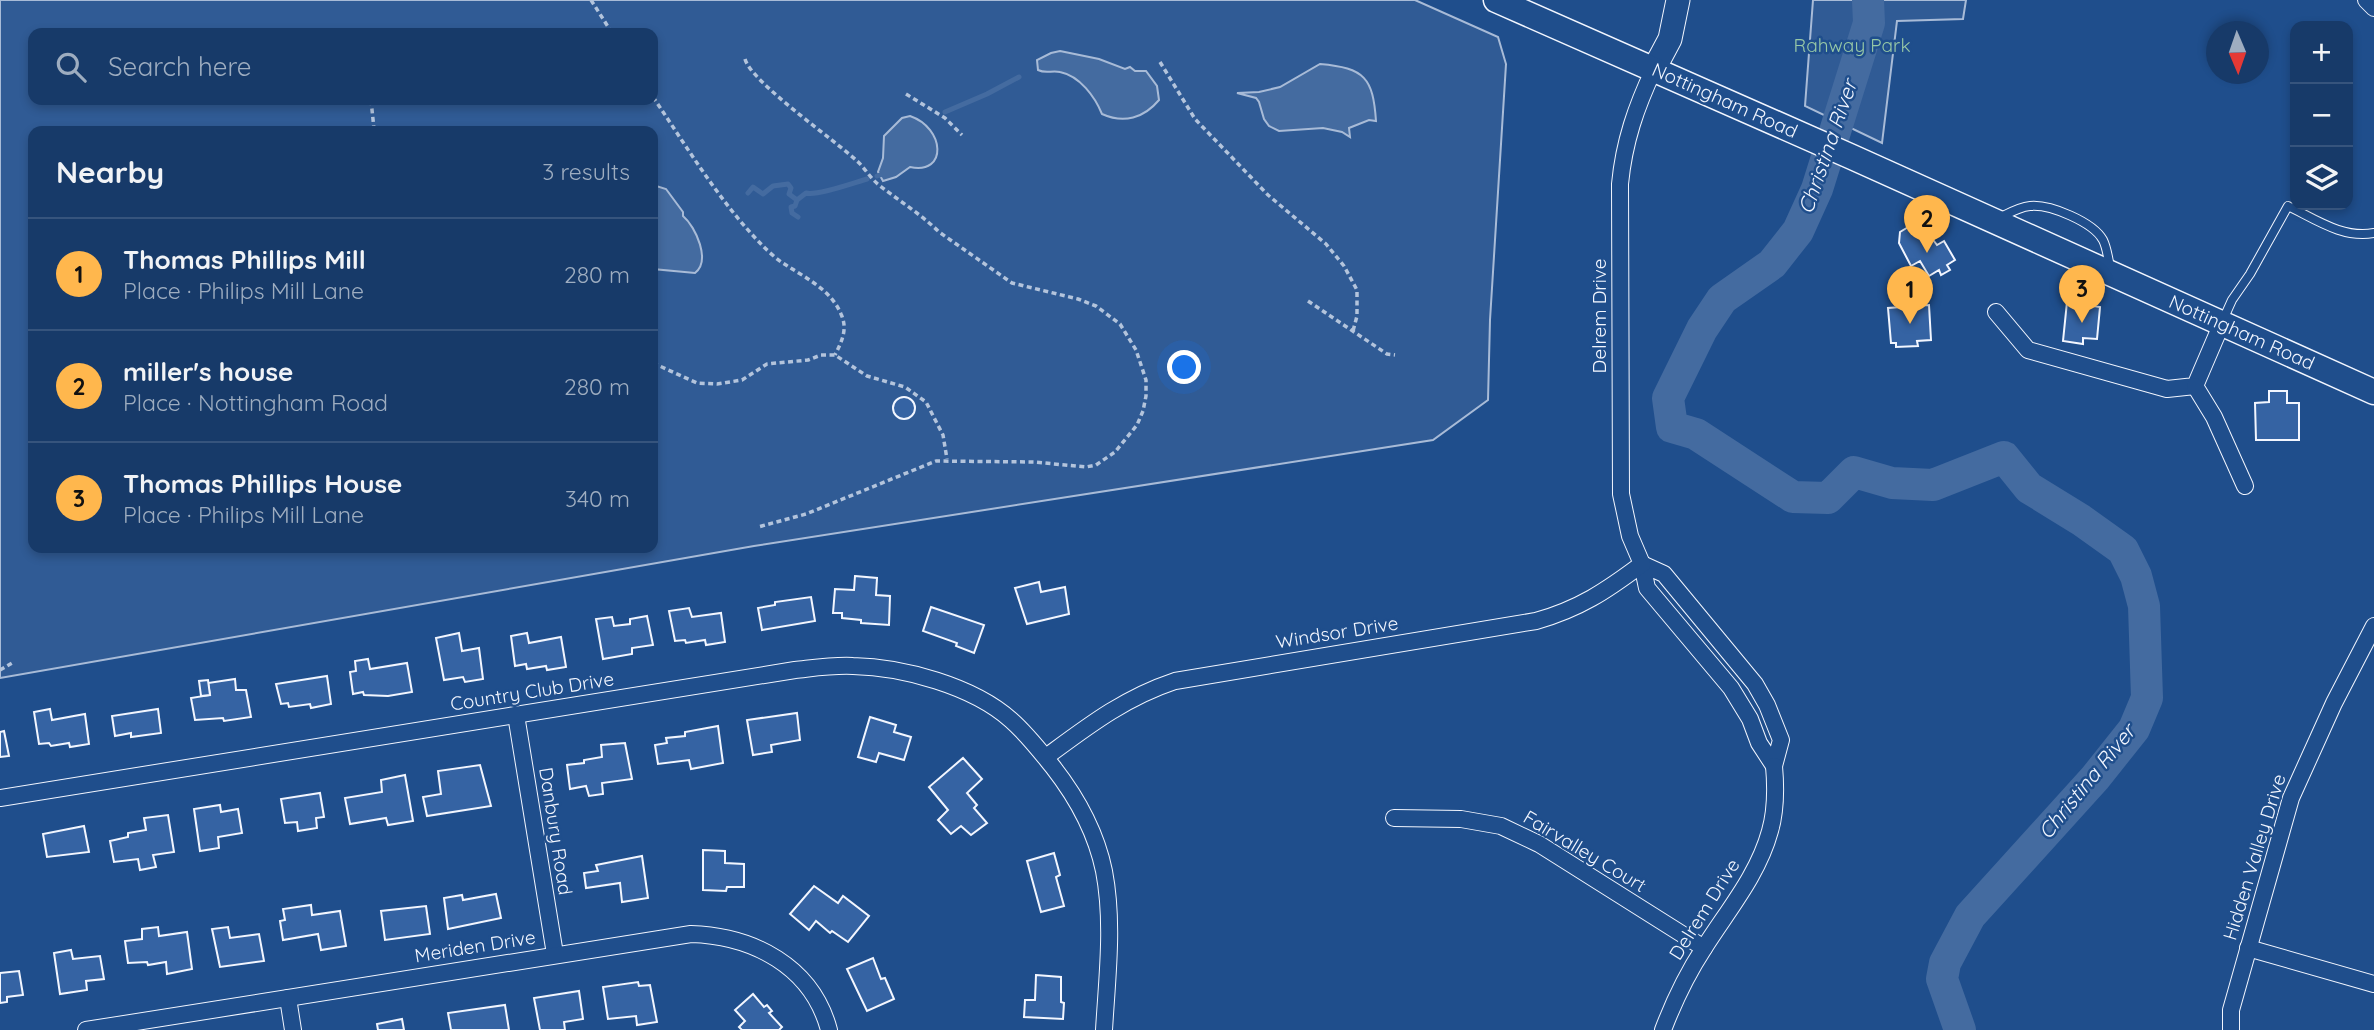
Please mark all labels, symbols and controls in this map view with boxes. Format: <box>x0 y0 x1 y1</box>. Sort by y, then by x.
north arrow <box>2206 21 2269 84</box>
map controls <box>2290 21 2353 210</box>
button: + <box>2290 21 2353 84</box>
search box <box>28 28 658 105</box>
park label: Rahway Park <box>1793 33 1911 57</box>
icon: search <box>52 48 90 86</box>
text: Search here <box>108 50 252 83</box>
street label: Nottingham Road <box>1648 57 1802 143</box>
water label: Christina River <box>1792 74 1863 217</box>
button: − <box>2290 84 2353 147</box>
button: layers <box>2290 147 2353 210</box>
text: Nearby <box>56 153 164 191</box>
text: 3 results <box>542 157 630 186</box>
pin: 2 <box>1904 195 1950 253</box>
text: Thomas Phillips Mill <box>123 243 366 276</box>
street label: Delrem Drive <box>1587 259 1611 373</box>
text: 1 <box>75 260 83 289</box>
text: 280 m <box>564 260 630 289</box>
pin: 3 <box>2059 265 2105 323</box>
pin: 1 <box>1887 266 1933 324</box>
text: Place · Philips Mill Lane <box>123 276 364 305</box>
street label: Nottingham Road <box>2165 289 2319 375</box>
your location <box>1167 350 1201 384</box>
text: miller's house <box>123 355 293 388</box>
text: 2 <box>72 372 86 401</box>
text: 280 m <box>564 372 630 401</box>
text: Place · Nottingham Road <box>123 388 388 417</box>
text: Thomas Phillips House <box>123 467 402 500</box>
text: 3 <box>73 484 85 513</box>
text: 340 m <box>565 484 630 513</box>
text: Place · Philips Mill Lane <box>123 500 364 529</box>
street label: Windsor Drive <box>1274 610 1400 654</box>
street label: Country Club Drive <box>448 666 616 716</box>
water label: Christina River <box>2032 717 2142 844</box>
street label: Danbury Road <box>534 765 578 897</box>
street label: Hidden Valley Drive <box>2217 771 2291 943</box>
street label: Fairvalley Court <box>1519 805 1651 897</box>
street label: Delrem Drive <box>1663 854 1745 964</box>
street label: Meriden Drive <box>413 925 537 967</box>

